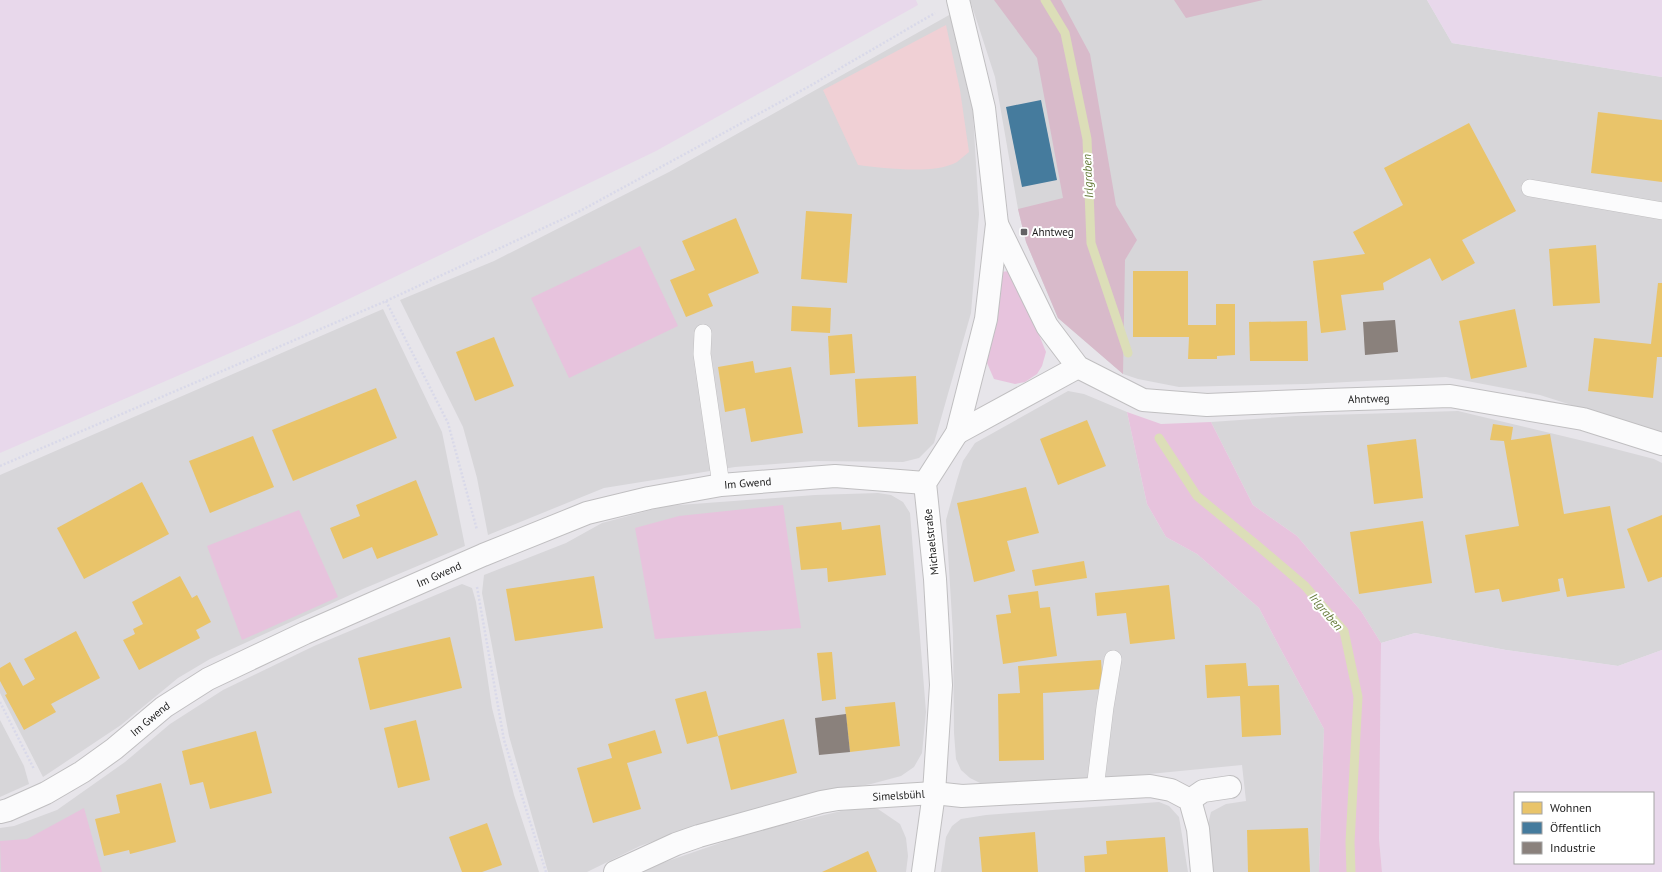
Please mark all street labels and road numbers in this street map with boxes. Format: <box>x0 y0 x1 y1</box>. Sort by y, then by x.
street label: Ahntweg <box>1348 391 1390 406</box>
street label: Im Gwend <box>724 474 772 492</box>
street label: Michaelstraße <box>921 508 941 576</box>
street label: Im Gwend <box>414 558 463 590</box>
street label: Im Gwend <box>127 698 172 739</box>
street label: Simelsbühl <box>872 787 926 804</box>

